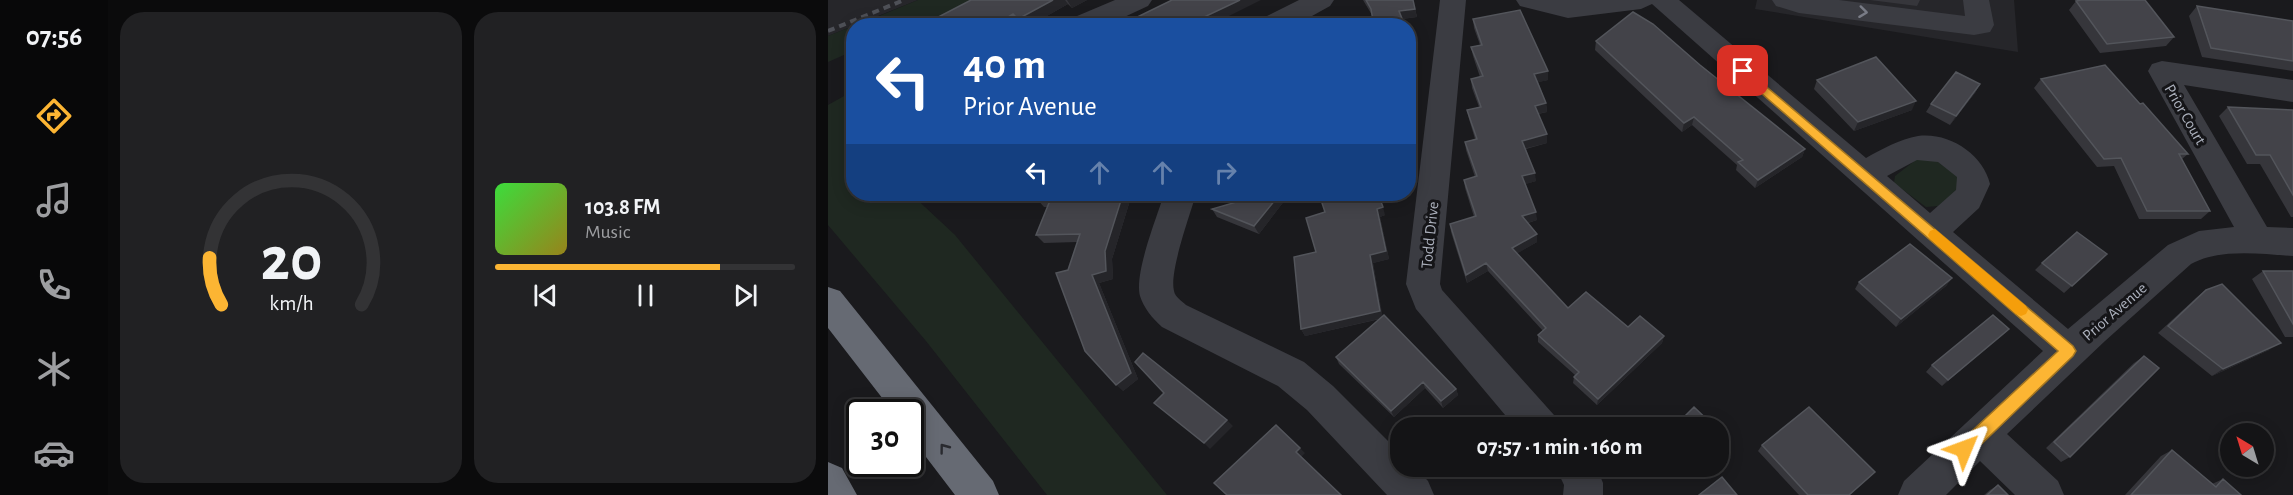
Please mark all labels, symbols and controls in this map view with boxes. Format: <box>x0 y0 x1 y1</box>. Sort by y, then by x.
one-way arrow <box>1859 6 1868 18</box>
text: 07:56 <box>26 23 82 50</box>
icon: left <box>864 42 942 120</box>
text: 40 m <box>963 44 1046 86</box>
pin <box>1717 45 1768 96</box>
icon: arrive <box>1726 54 1759 87</box>
street label: Prior Court <box>2162 82 2209 147</box>
text: Prior Avenue <box>963 93 1097 120</box>
icon: directions <box>33 95 75 137</box>
icon: left <box>1020 156 1053 189</box>
icon: ahead <box>1083 156 1116 189</box>
icon: ahead <box>1146 156 1179 189</box>
icon: right <box>1209 156 1242 189</box>
icon: music <box>33 179 75 221</box>
text: 103.8 FM <box>585 196 660 218</box>
street label: Todd Drive <box>1419 201 1441 269</box>
text: Music <box>585 222 631 242</box>
text: 20 <box>260 229 322 291</box>
icon: phone <box>33 264 75 306</box>
icon: previous <box>529 279 562 312</box>
icon: pause <box>629 279 662 312</box>
icon: next <box>729 279 762 312</box>
street label: Prior Avenue <box>2079 280 2150 344</box>
text: km/h <box>269 293 313 314</box>
icon: climate <box>33 348 75 390</box>
speed limit sign: 30 <box>846 399 924 477</box>
position arrow <box>1932 417 1996 481</box>
north arrow <box>2220 423 2274 477</box>
map controls <box>2220 423 2274 477</box>
icon: car <box>33 432 75 474</box>
text: 07:57 · 1 min · 160 m <box>1477 436 1642 458</box>
one-way arrow <box>940 444 951 455</box>

